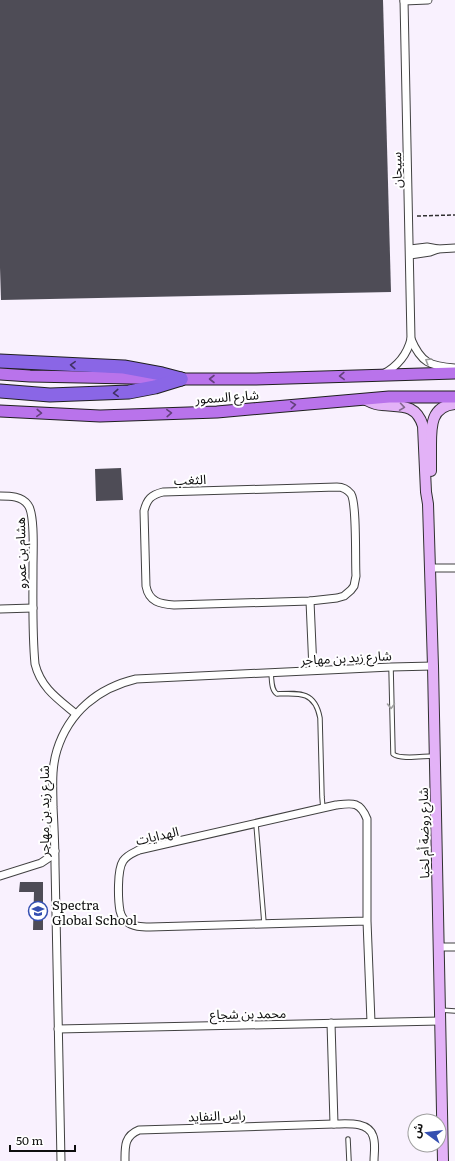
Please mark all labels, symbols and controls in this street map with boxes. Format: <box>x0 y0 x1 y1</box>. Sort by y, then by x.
street label: سيحان <box>386 152 406 188</box>
one-way arrow <box>425 359 432 366</box>
one-way arrow <box>70 360 76 369</box>
one-way arrow <box>339 372 345 380</box>
one-way arrow <box>209 375 215 383</box>
street label: شارع السمور <box>193 384 260 410</box>
one-way arrow <box>113 388 119 397</box>
one-way arrow <box>290 401 296 410</box>
one-way arrow <box>399 402 405 411</box>
one-way arrow <box>36 408 42 417</box>
one-way arrow <box>166 409 172 418</box>
street label: الثغب <box>174 469 206 489</box>
street label: هشام بن عمرو <box>10 517 31 589</box>
street label: شارع زيد بن مهاجر <box>299 645 392 671</box>
one-way arrow <box>387 703 395 709</box>
street label: شارع زيد بن مهاجر <box>34 765 55 858</box>
street label: شارع روضة أم لخبا <box>413 787 435 879</box>
street label: الهدايات <box>134 821 180 849</box>
place label: Spectra Global School <box>52 895 138 929</box>
school or university icon: Spectra Global School <box>27 900 49 922</box>
street label: محمد بن شجاع <box>210 1003 287 1025</box>
street label: راس النفايد <box>188 1104 246 1126</box>
north arrow <box>407 1113 447 1153</box>
text: ش <box>407 1121 426 1140</box>
scale bar <box>10 1127 75 1153</box>
text: 50 m <box>16 1131 43 1149</box>

